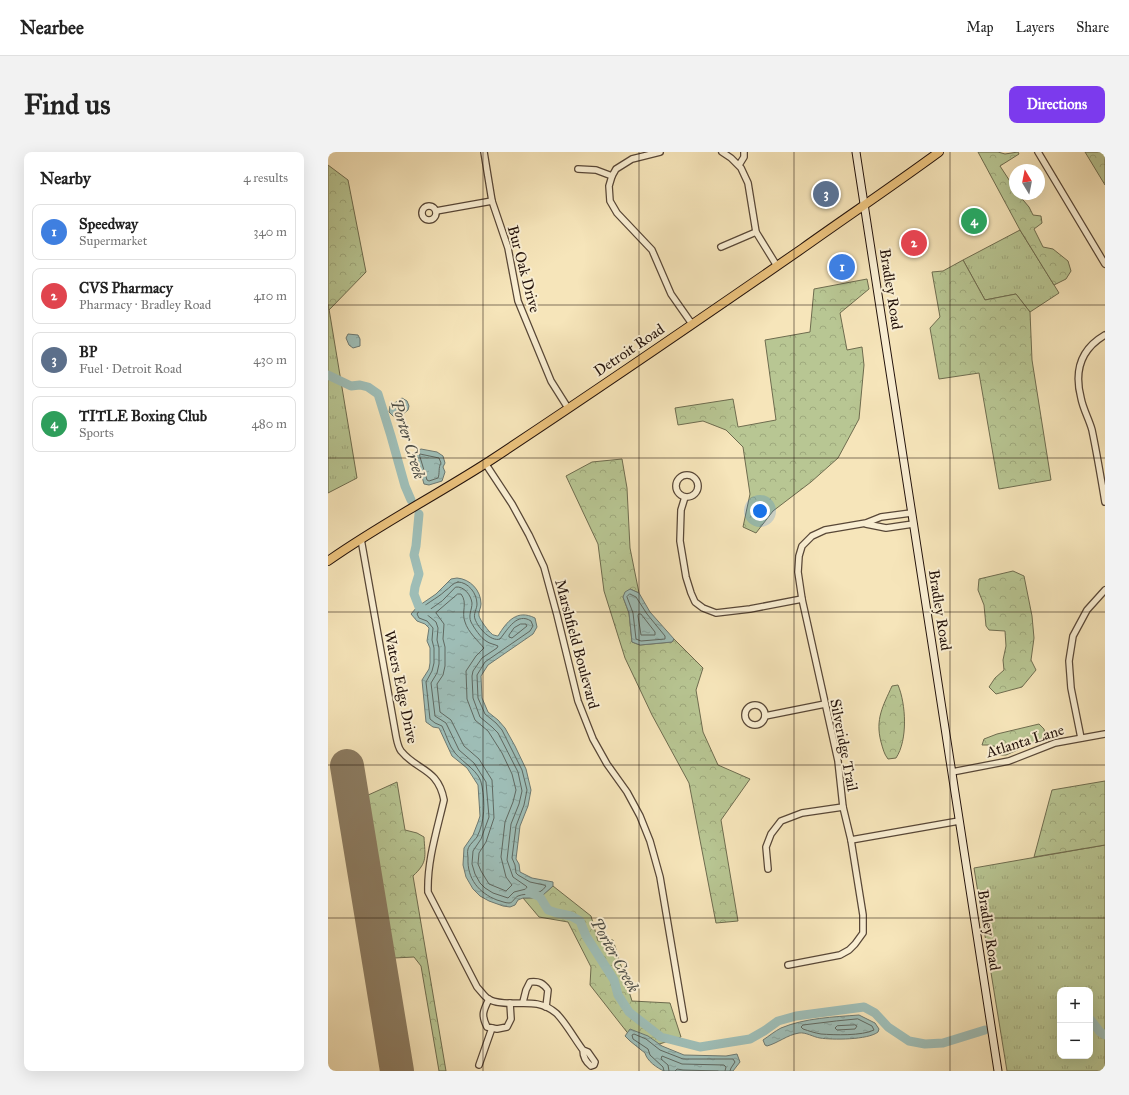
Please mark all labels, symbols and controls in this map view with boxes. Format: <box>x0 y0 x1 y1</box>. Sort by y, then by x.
text: Nearbee <box>20 16 84 39</box>
text: Map <box>966 19 994 36</box>
text: Layers <box>1016 19 1054 36</box>
text: Share <box>1076 19 1109 36</box>
button: Directions <box>1009 86 1105 123</box>
text: Find us <box>24 87 110 122</box>
north arrow <box>1009 164 1045 200</box>
text: Nearby <box>40 168 91 189</box>
text: 4 results <box>243 170 288 186</box>
pin: 3 <box>813 179 839 209</box>
pin: 4 <box>961 206 987 236</box>
text: Speedway <box>79 215 138 233</box>
street label: Bur Oak Drive <box>504 223 544 315</box>
text: 1 <box>51 224 57 240</box>
text: 340 m <box>253 224 287 240</box>
pin: 2 <box>901 228 927 258</box>
text: Supermarket <box>79 233 147 249</box>
street label: Bradley Road <box>876 247 906 331</box>
pin: 1 <box>829 252 855 282</box>
text: CVS Pharmacy <box>79 279 173 297</box>
text: 2 <box>51 288 57 304</box>
text: 410 m <box>253 288 287 304</box>
text: Pharmacy · Bradley Road <box>79 297 211 313</box>
street label: Detroit Road <box>590 320 668 380</box>
text: BP <box>79 343 97 361</box>
text: 3 <box>51 352 57 368</box>
text: 430 m <box>253 352 287 368</box>
text: Fuel · Detroit Road <box>79 361 182 377</box>
water label: Porter Creek <box>387 397 429 481</box>
text: TITLE Boxing Club <box>79 407 207 425</box>
text: 4 <box>50 416 58 432</box>
text: 480 m <box>252 416 287 432</box>
text: Sports <box>79 425 114 441</box>
your location <box>750 501 770 521</box>
street label: Bradley Road <box>925 568 955 652</box>
street label: Marshfield Boulevard <box>551 577 603 711</box>
street label: Waters Edge Drive <box>380 629 422 745</box>
street label: Silveridge Trail <box>826 697 862 794</box>
street label: Atlanta Lane <box>983 721 1066 762</box>
street label: Bradley Road <box>974 888 1004 972</box>
water label: Porter Creek <box>587 914 643 996</box>
map controls <box>1057 987 1093 1059</box>
button: + <box>1057 987 1093 1023</box>
button: − <box>1057 1023 1093 1059</box>

